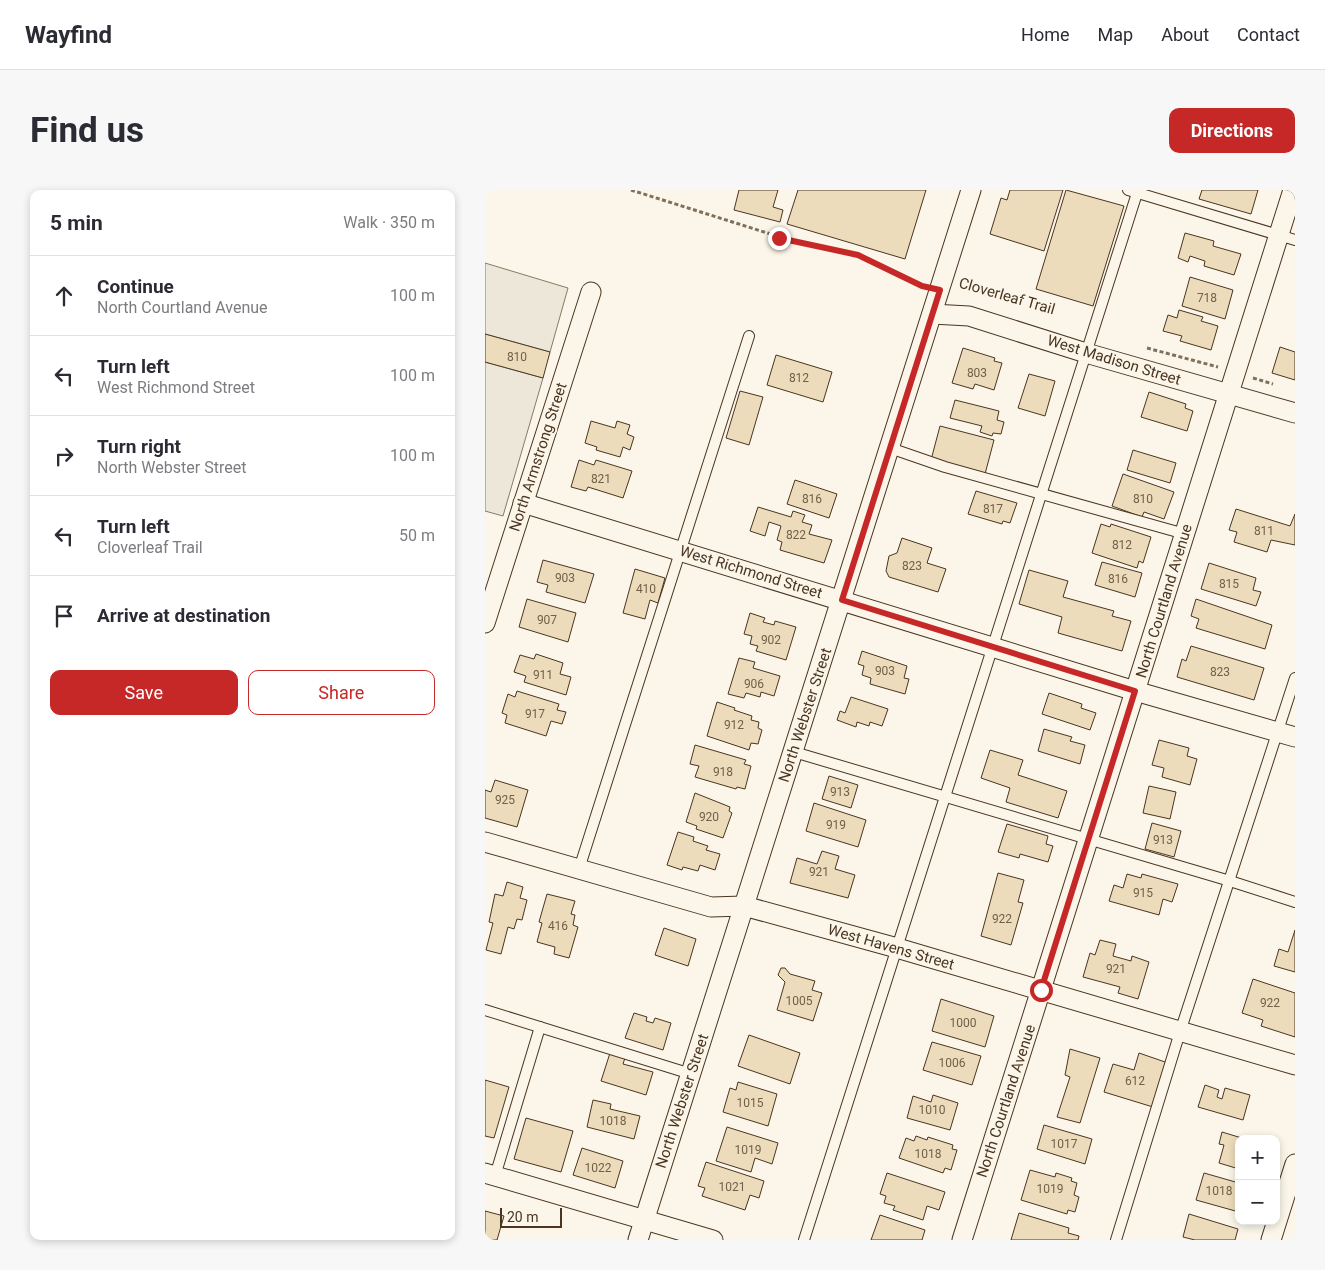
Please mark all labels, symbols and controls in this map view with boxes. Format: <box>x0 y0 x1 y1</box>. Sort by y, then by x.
text: Wayfind <box>25 21 112 49</box>
text: Home <box>1021 24 1070 45</box>
text: Map <box>1098 24 1133 45</box>
text: About <box>1161 24 1209 45</box>
text: Contact <box>1237 24 1300 45</box>
button: Directions <box>1169 108 1295 153</box>
text: Find us <box>30 110 144 151</box>
text: 5 min <box>50 211 103 235</box>
text: Walk · 350 m <box>343 213 435 232</box>
route end <box>768 227 791 250</box>
street label: Cloverleaf Trail <box>957 274 1057 318</box>
text: Continue <box>97 275 174 298</box>
icon: ahead <box>50 282 78 310</box>
text: 100 m <box>390 286 435 305</box>
house number: 718 <box>1197 291 1217 305</box>
text: North Courtland Avenue <box>97 298 268 317</box>
street label: West Madison Street <box>1045 331 1183 389</box>
house number: 810 <box>507 350 527 364</box>
text: Turn left <box>97 355 170 378</box>
icon: left <box>50 362 78 390</box>
text: 100 m <box>390 366 435 385</box>
house number: 803 <box>967 366 987 380</box>
house number: 812 <box>789 371 809 385</box>
text: West Richmond Street <box>97 378 255 397</box>
street label: North Armstrong Street <box>505 380 571 534</box>
text: Turn right <box>97 435 181 458</box>
icon: right <box>50 442 78 470</box>
text: 100 m <box>390 446 435 465</box>
text: North Webster Street <box>97 458 246 477</box>
house number: 821 <box>591 472 611 486</box>
house number: 816 <box>802 492 822 506</box>
house number: 810 <box>1133 492 1153 506</box>
house number: 817 <box>983 502 1003 516</box>
text: Turn left <box>97 515 170 538</box>
icon: left <box>50 522 78 550</box>
street label: North Courtland Avenue <box>1132 522 1196 680</box>
house number: 811 <box>1254 524 1274 538</box>
text: 50 m <box>399 526 435 545</box>
house number: 822 <box>786 528 806 542</box>
text: Cloverleaf Trail <box>97 538 203 557</box>
house number: 812 <box>1112 538 1132 552</box>
street label: West Richmond Street <box>678 542 825 602</box>
house number: 823 <box>902 559 922 573</box>
house number: 903 <box>555 571 575 585</box>
house number: 816 <box>1108 572 1128 586</box>
house number: 815 <box>1219 577 1239 591</box>
house number: 410 <box>636 582 656 596</box>
icon: arrive <box>50 602 78 630</box>
text: Arrive at destination <box>97 604 270 627</box>
house number: 907 <box>537 613 557 627</box>
house number: 902 <box>761 633 781 647</box>
street label: North Webster Street <box>775 646 835 784</box>
house number: 903 <box>875 664 895 678</box>
house number: 823 <box>1210 665 1230 679</box>
house number: 911 <box>533 668 553 682</box>
button: Save <box>50 670 238 715</box>
button: Share <box>248 670 435 715</box>
house number: 906 <box>744 677 764 691</box>
house number: 917 <box>525 707 545 721</box>
house number: 912 <box>724 718 744 732</box>
house number: 918 <box>713 765 733 779</box>
house number: 913 <box>830 785 850 799</box>
house number: 925 <box>495 793 515 807</box>
house number: 920 <box>699 810 719 824</box>
house number: 919 <box>826 818 846 832</box>
house number: 913 <box>1153 833 1173 847</box>
house number: 921 <box>809 865 829 879</box>
house number: 915 <box>1133 886 1153 900</box>
house number: 922 <box>992 912 1012 926</box>
house number: 416 <box>548 919 568 933</box>
street label: West Havens Street <box>826 920 956 974</box>
house number: 921 <box>1106 962 1126 976</box>
route start <box>1030 979 1053 1002</box>
house number: 1005 <box>786 994 813 1008</box>
house number: 922 <box>1260 996 1280 1010</box>
house number: 1000 <box>950 1016 977 1030</box>
street label: North Courtland Avenue <box>973 1022 1039 1180</box>
street label: North Webster Street <box>652 1032 712 1170</box>
house number: 1006 <box>939 1056 966 1070</box>
house number: 612 <box>1125 1074 1145 1088</box>
house number: 1015 <box>737 1096 764 1110</box>
house number: 1010 <box>919 1103 946 1117</box>
house number: 1018 <box>600 1114 627 1128</box>
map controls <box>1235 1135 1280 1225</box>
button: + <box>1235 1135 1280 1180</box>
house number: 1017 <box>1051 1137 1078 1151</box>
house number: 1019 <box>735 1143 761 1157</box>
house number: 1018 <box>915 1147 942 1161</box>
house number: 1022 <box>585 1161 612 1175</box>
house number: 1021 <box>719 1180 745 1194</box>
button: − <box>1235 1180 1280 1225</box>
house number: 1019 <box>1037 1182 1063 1196</box>
house number: 1018 <box>1206 1184 1233 1198</box>
scale bar <box>500 1205 563 1228</box>
text: 20 m <box>507 1209 539 1225</box>

